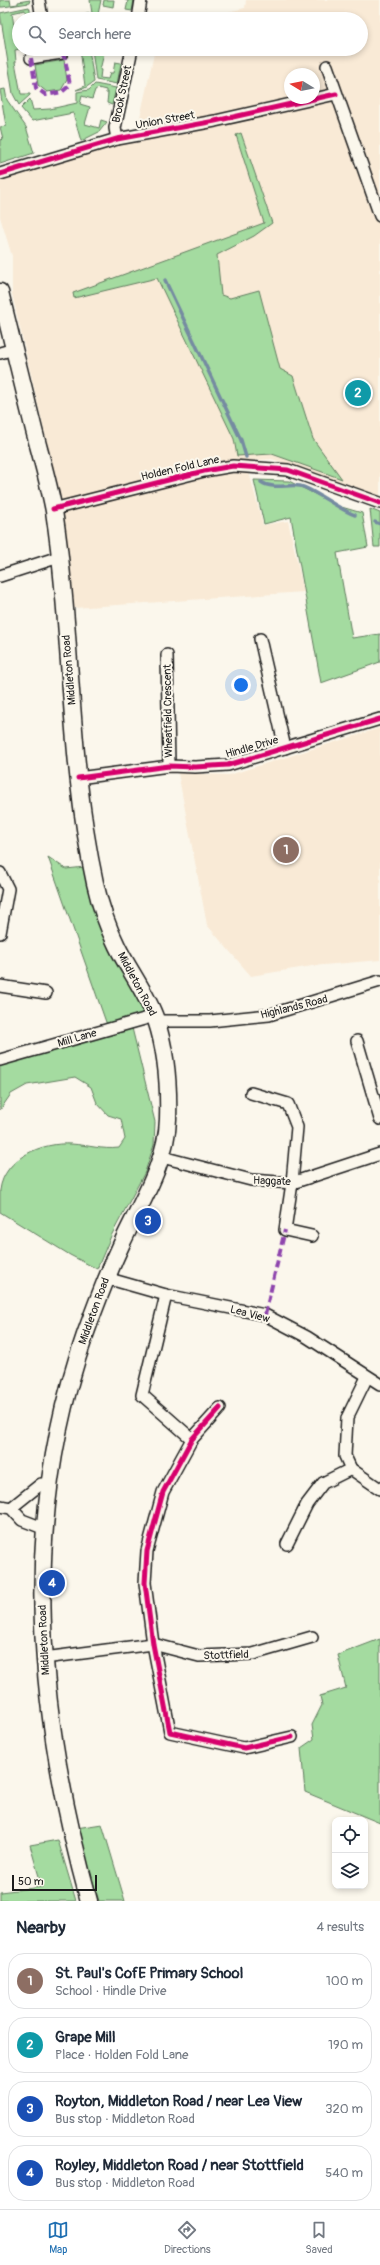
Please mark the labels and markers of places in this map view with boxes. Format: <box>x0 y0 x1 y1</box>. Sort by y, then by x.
pin: 2 <box>345 378 371 408</box>
pin: 1 <box>273 835 299 865</box>
pin: 3 <box>135 1206 161 1236</box>
pin: 4 <box>39 1568 65 1598</box>

